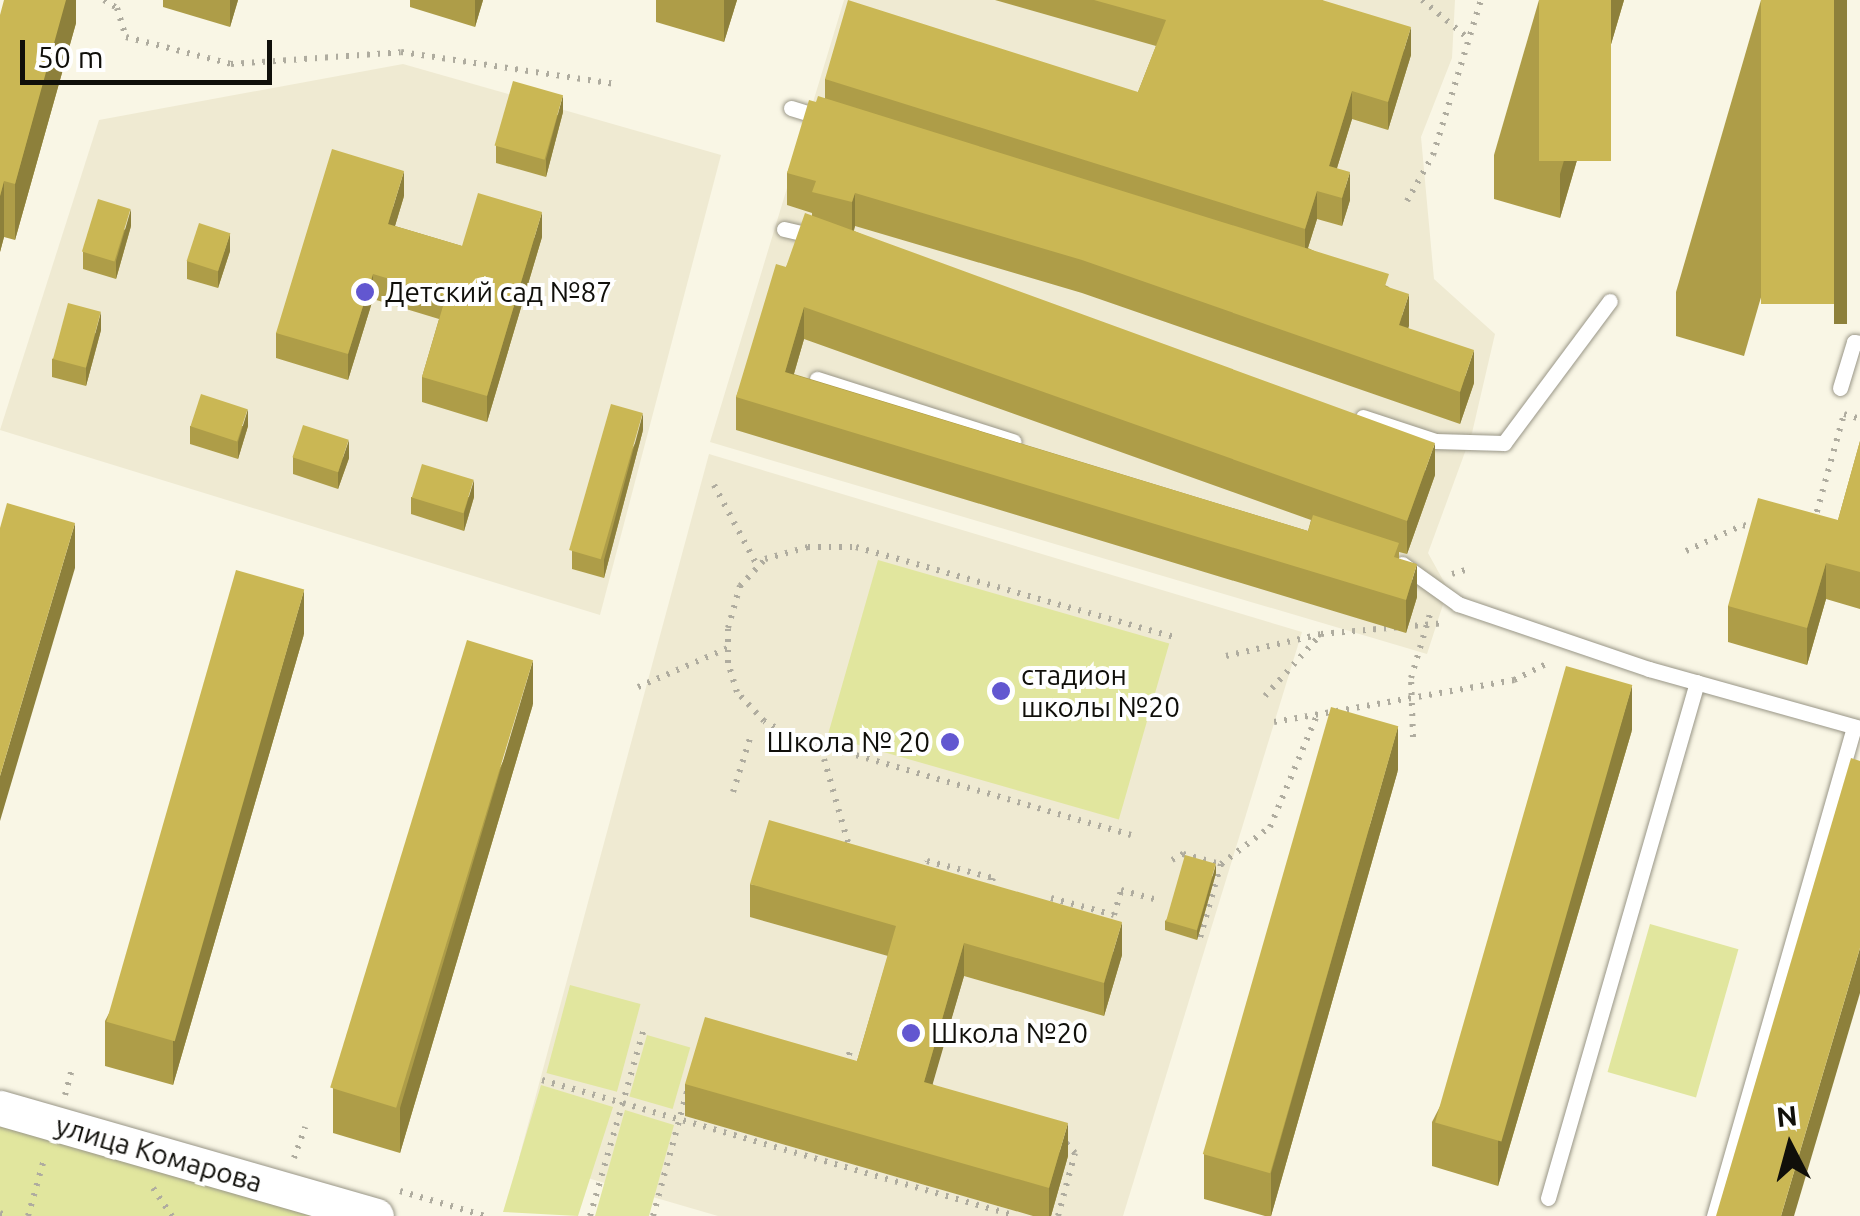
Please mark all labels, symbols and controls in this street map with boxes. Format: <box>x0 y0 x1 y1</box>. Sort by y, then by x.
scale bar <box>25 20 278 82</box>
text: 50 m <box>37 40 104 74</box>
place label: Детский сад №87 <box>385 275 612 309</box>
marker: Детский сад №87 <box>354 281 376 303</box>
place label: стадион школы №20 <box>1021 658 1180 724</box>
marker: стадион школы №20 <box>990 680 1012 702</box>
place label: Школа № 20 <box>767 725 930 759</box>
marker: Школа № 20 <box>939 731 961 753</box>
place label: Школа №20 <box>931 1016 1088 1050</box>
marker: Школа №20 <box>900 1022 922 1044</box>
north arrow <box>1740 1096 1840 1196</box>
text: N <box>1775 1099 1799 1132</box>
street label: улица Комарова <box>52 1108 266 1200</box>

